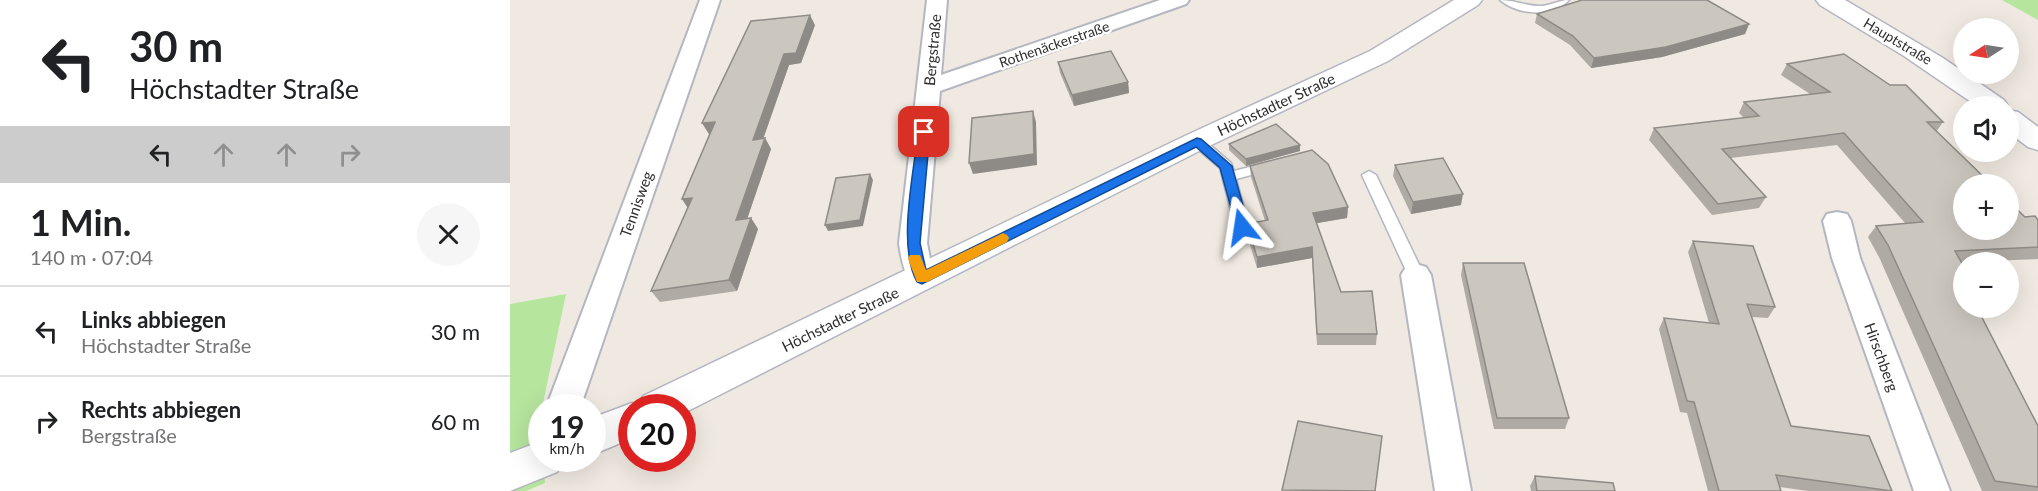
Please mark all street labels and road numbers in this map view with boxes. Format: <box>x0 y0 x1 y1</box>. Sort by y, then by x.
street label: Bergstraße <box>920 13 944 87</box>
street label: Hauptstraße <box>1861 14 1935 68</box>
street label: Rothenäckerstraße <box>997 17 1111 71</box>
street label: Höchstadter Straße <box>1214 69 1338 139</box>
street label: Tennisweg <box>616 168 656 240</box>
street label: Höchstadter Straße <box>779 283 901 355</box>
street label: Hirschberg <box>1861 320 1903 394</box>

